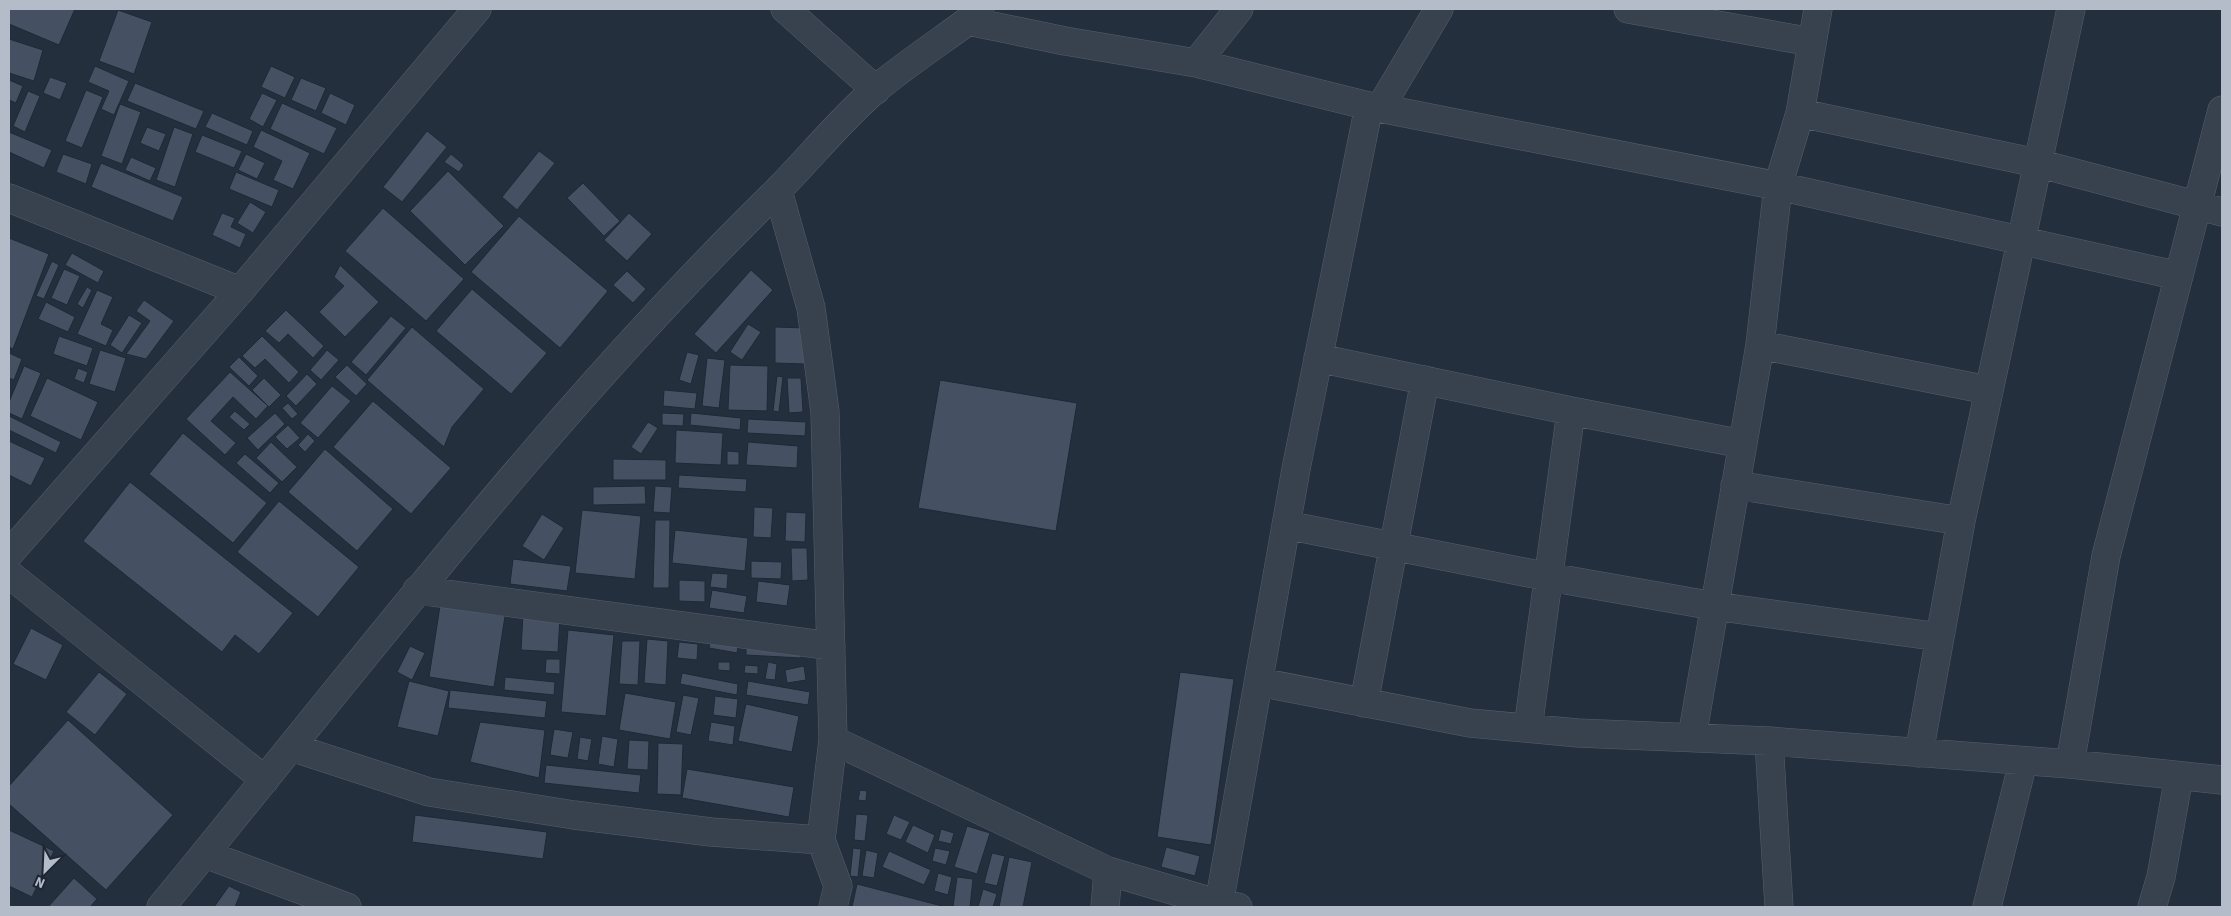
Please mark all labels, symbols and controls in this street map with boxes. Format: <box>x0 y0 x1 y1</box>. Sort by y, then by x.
north arrow <box>20 846 70 896</box>
text: N <box>32 871 48 893</box>

